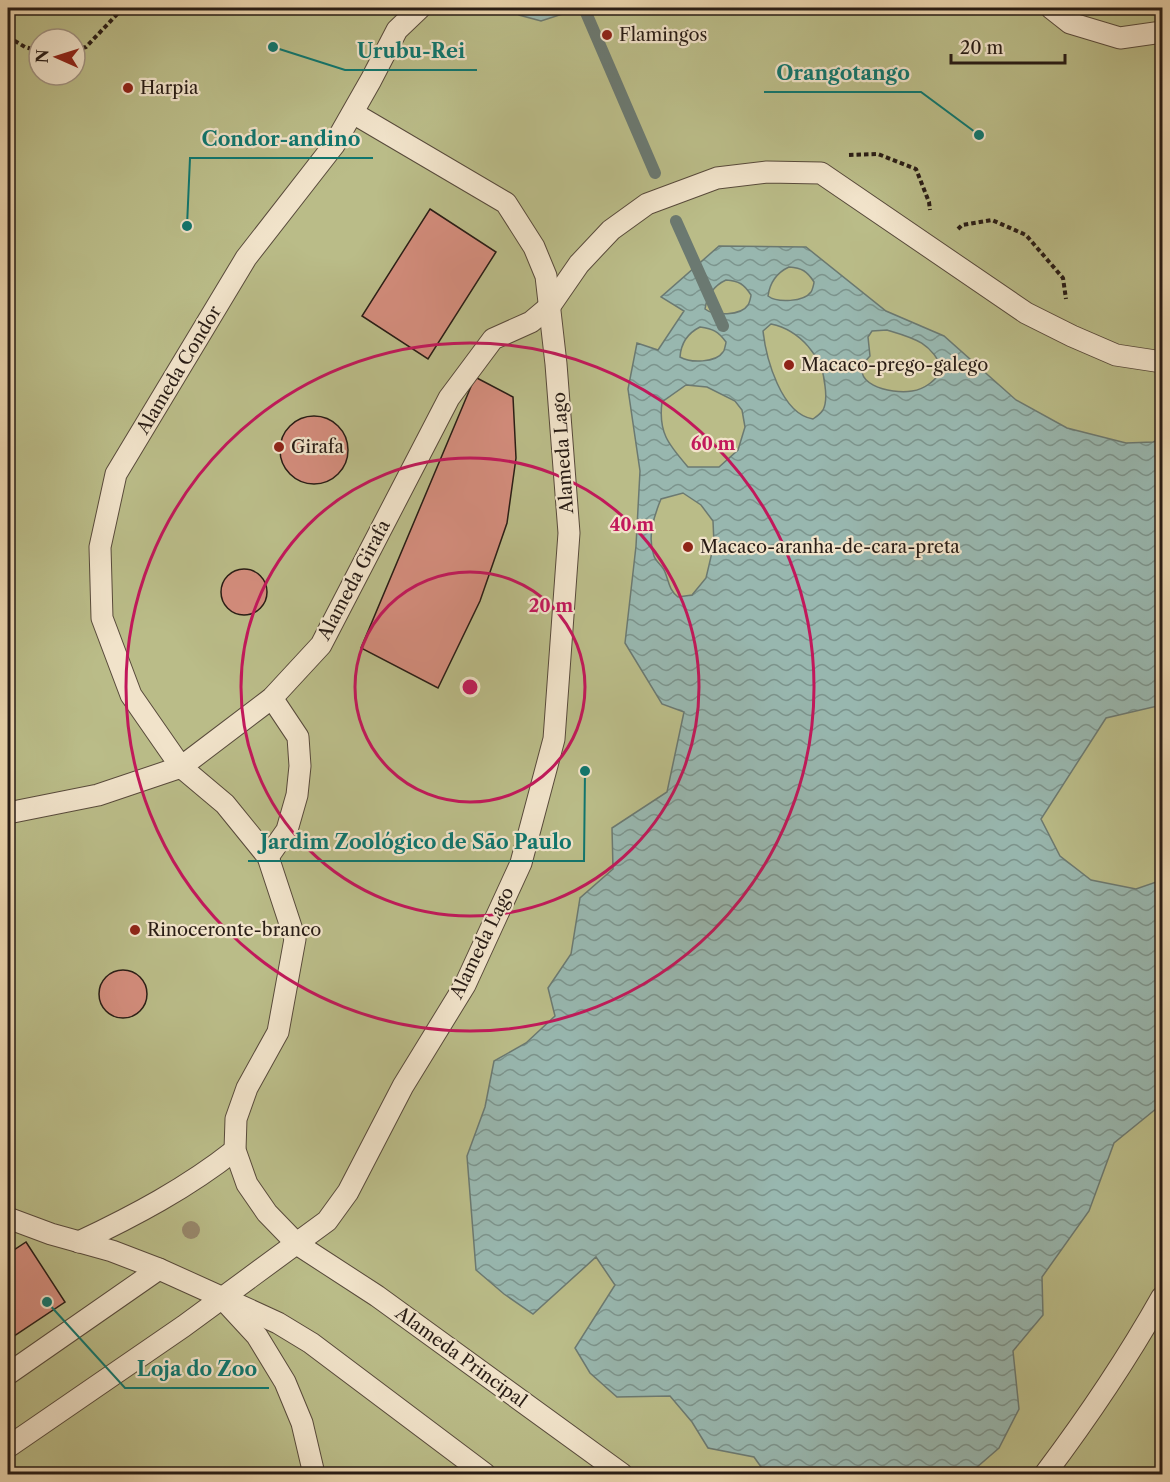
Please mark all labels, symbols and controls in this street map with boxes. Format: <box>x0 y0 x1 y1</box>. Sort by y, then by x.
place label: Flamingos <box>619 24 707 46</box>
north arrow <box>27 27 87 87</box>
scale bar <box>951 27 1065 65</box>
marker: Flamingos <box>600 28 614 42</box>
callout: Urubu-Rei <box>345 32 477 70</box>
text: 20 m <box>960 37 1004 59</box>
text: Urubu-Rei <box>357 39 465 63</box>
text: N <box>32 49 52 64</box>
callout: Orangotango <box>764 54 921 92</box>
text: Orangotango <box>776 61 910 85</box>
place label: Harpia <box>140 77 199 99</box>
marker: Harpia <box>121 81 135 95</box>
callout: Condor-andino <box>190 120 373 158</box>
text: Condor-andino <box>202 127 360 151</box>
street label: Alameda Condor <box>132 301 226 439</box>
place label: Macaco-prego-galego <box>801 354 988 376</box>
marker: Macaco-prego-galego <box>782 358 796 372</box>
street label: Alameda Lago <box>548 391 578 516</box>
text: 60 m <box>691 433 735 455</box>
place label: Girafa <box>291 436 344 458</box>
marker: Girafa <box>272 440 286 454</box>
text: 40 m <box>610 514 654 536</box>
street label: Alameda Girafa <box>313 516 395 645</box>
place label: Macaco-aranha-de-cara-preta <box>700 536 960 558</box>
marker: Macaco-aranha-de-cara-preta <box>681 540 695 554</box>
text: 20 m <box>529 595 573 617</box>
centre of rings <box>460 677 480 697</box>
callout: Jardim Zoológico de São Paulo <box>248 823 584 861</box>
text: Jardim Zoológico de São Paulo <box>256 830 572 854</box>
street label: Alameda Lago <box>445 883 519 1003</box>
place label: Rinoceronte-branco <box>147 919 321 941</box>
marker: Rinoceronte-branco <box>128 923 142 937</box>
street label: Alameda Principal <box>390 1301 531 1412</box>
callout: Loja do Zoo <box>125 1350 269 1388</box>
text: Loja do Zoo <box>137 1357 257 1381</box>

